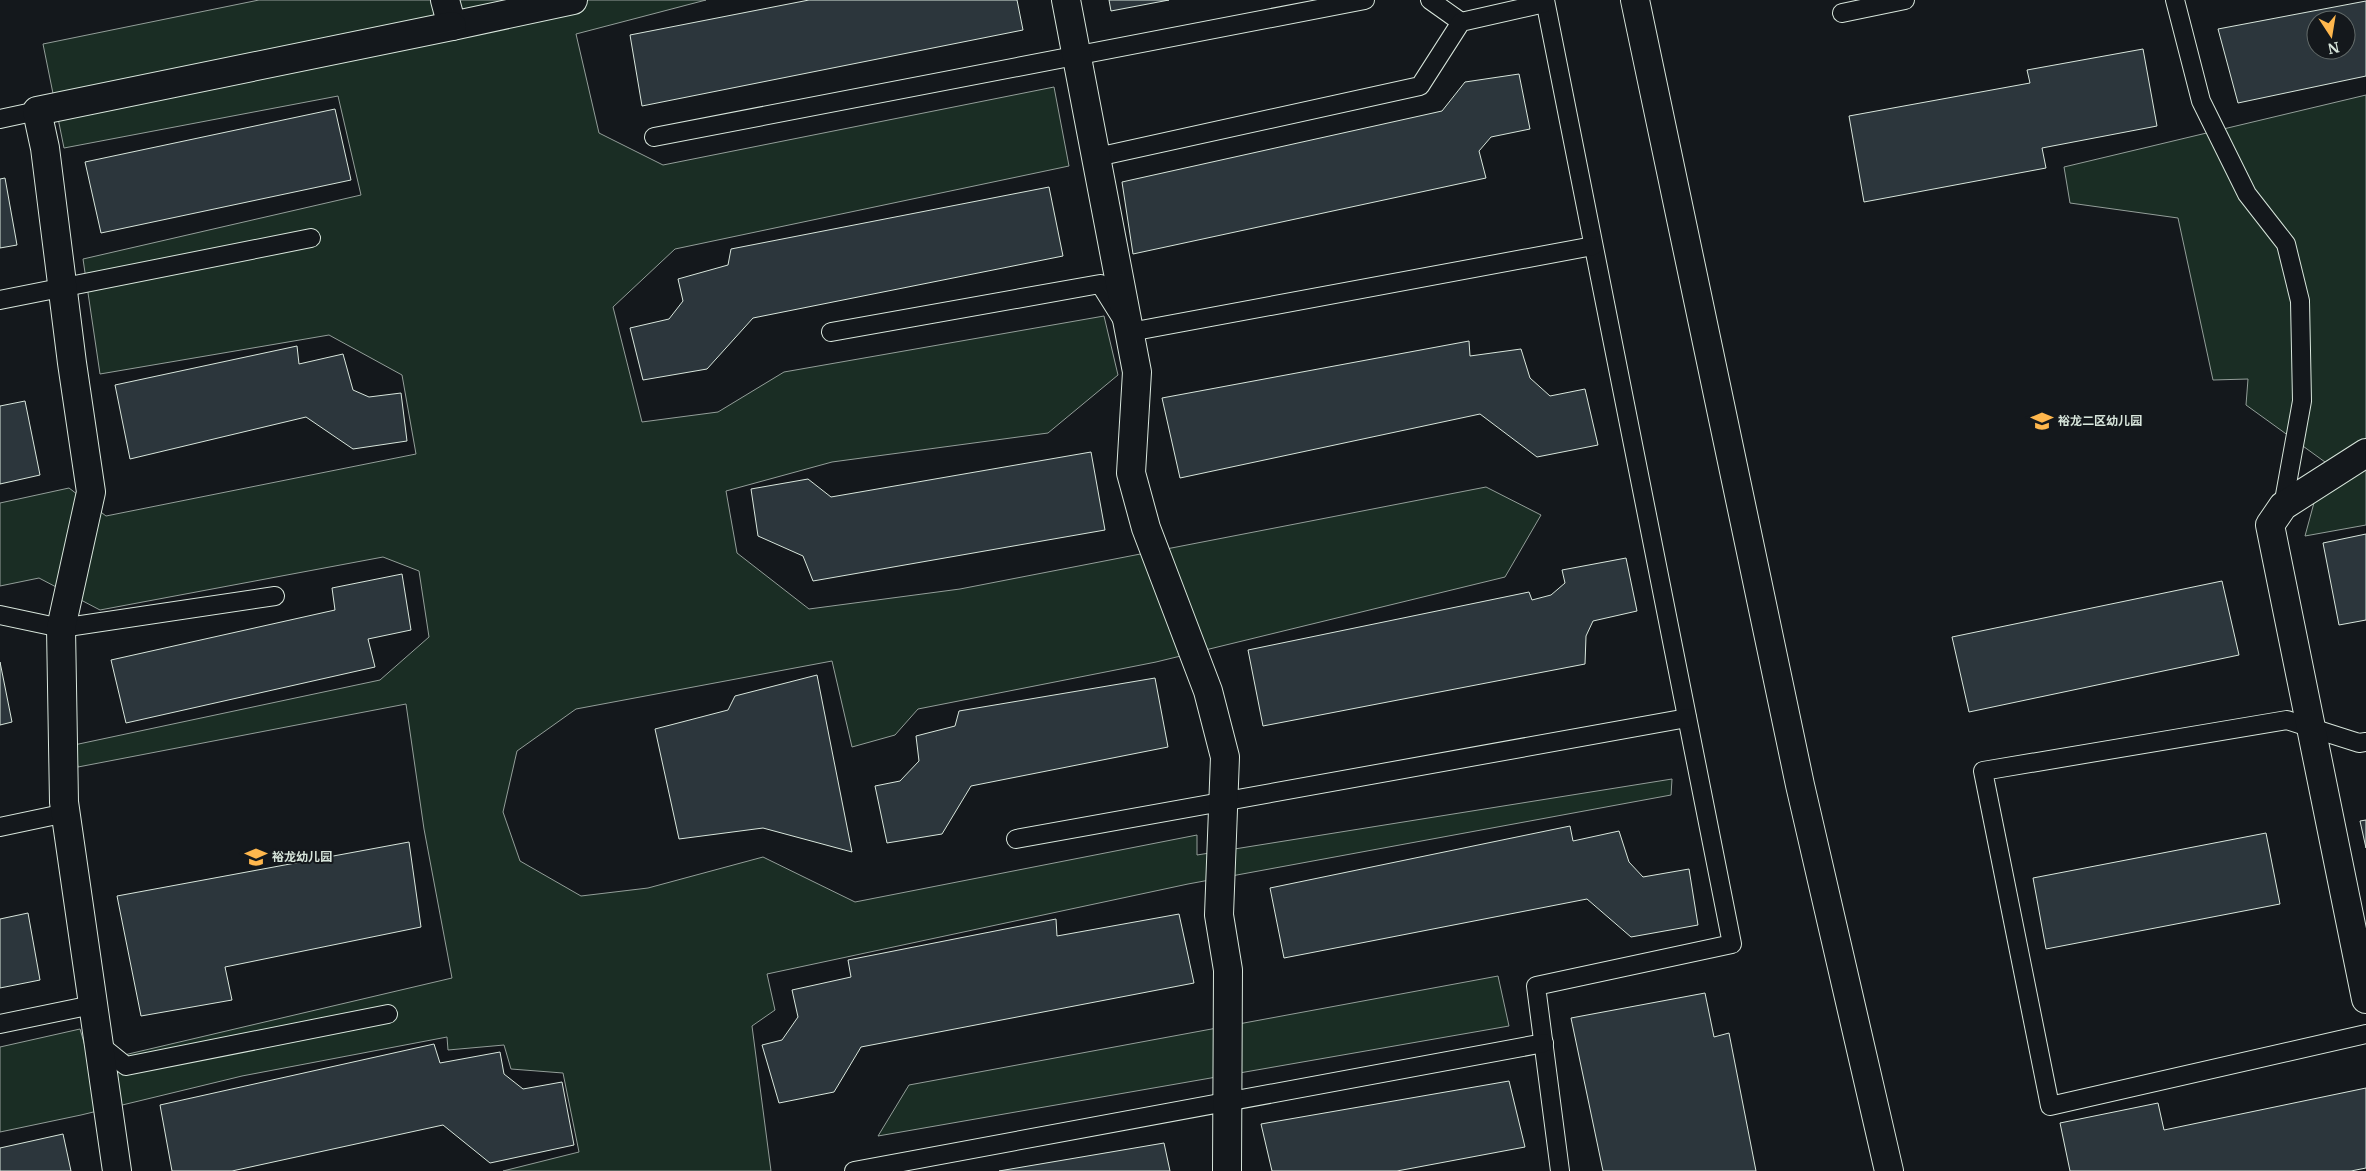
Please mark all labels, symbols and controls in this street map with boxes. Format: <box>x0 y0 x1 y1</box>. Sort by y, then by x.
north arrow <box>2306 10 2356 60</box>
text: N <box>2326 38 2341 58</box>
school or university icon: 裕龙二区幼儿园 <box>2029 408 2055 434</box>
place label: 裕龙二区幼儿园 <box>2058 413 2142 428</box>
school or university icon: 裕龙幼儿园 <box>243 844 269 870</box>
place label: 裕龙幼儿园 <box>272 849 332 864</box>

